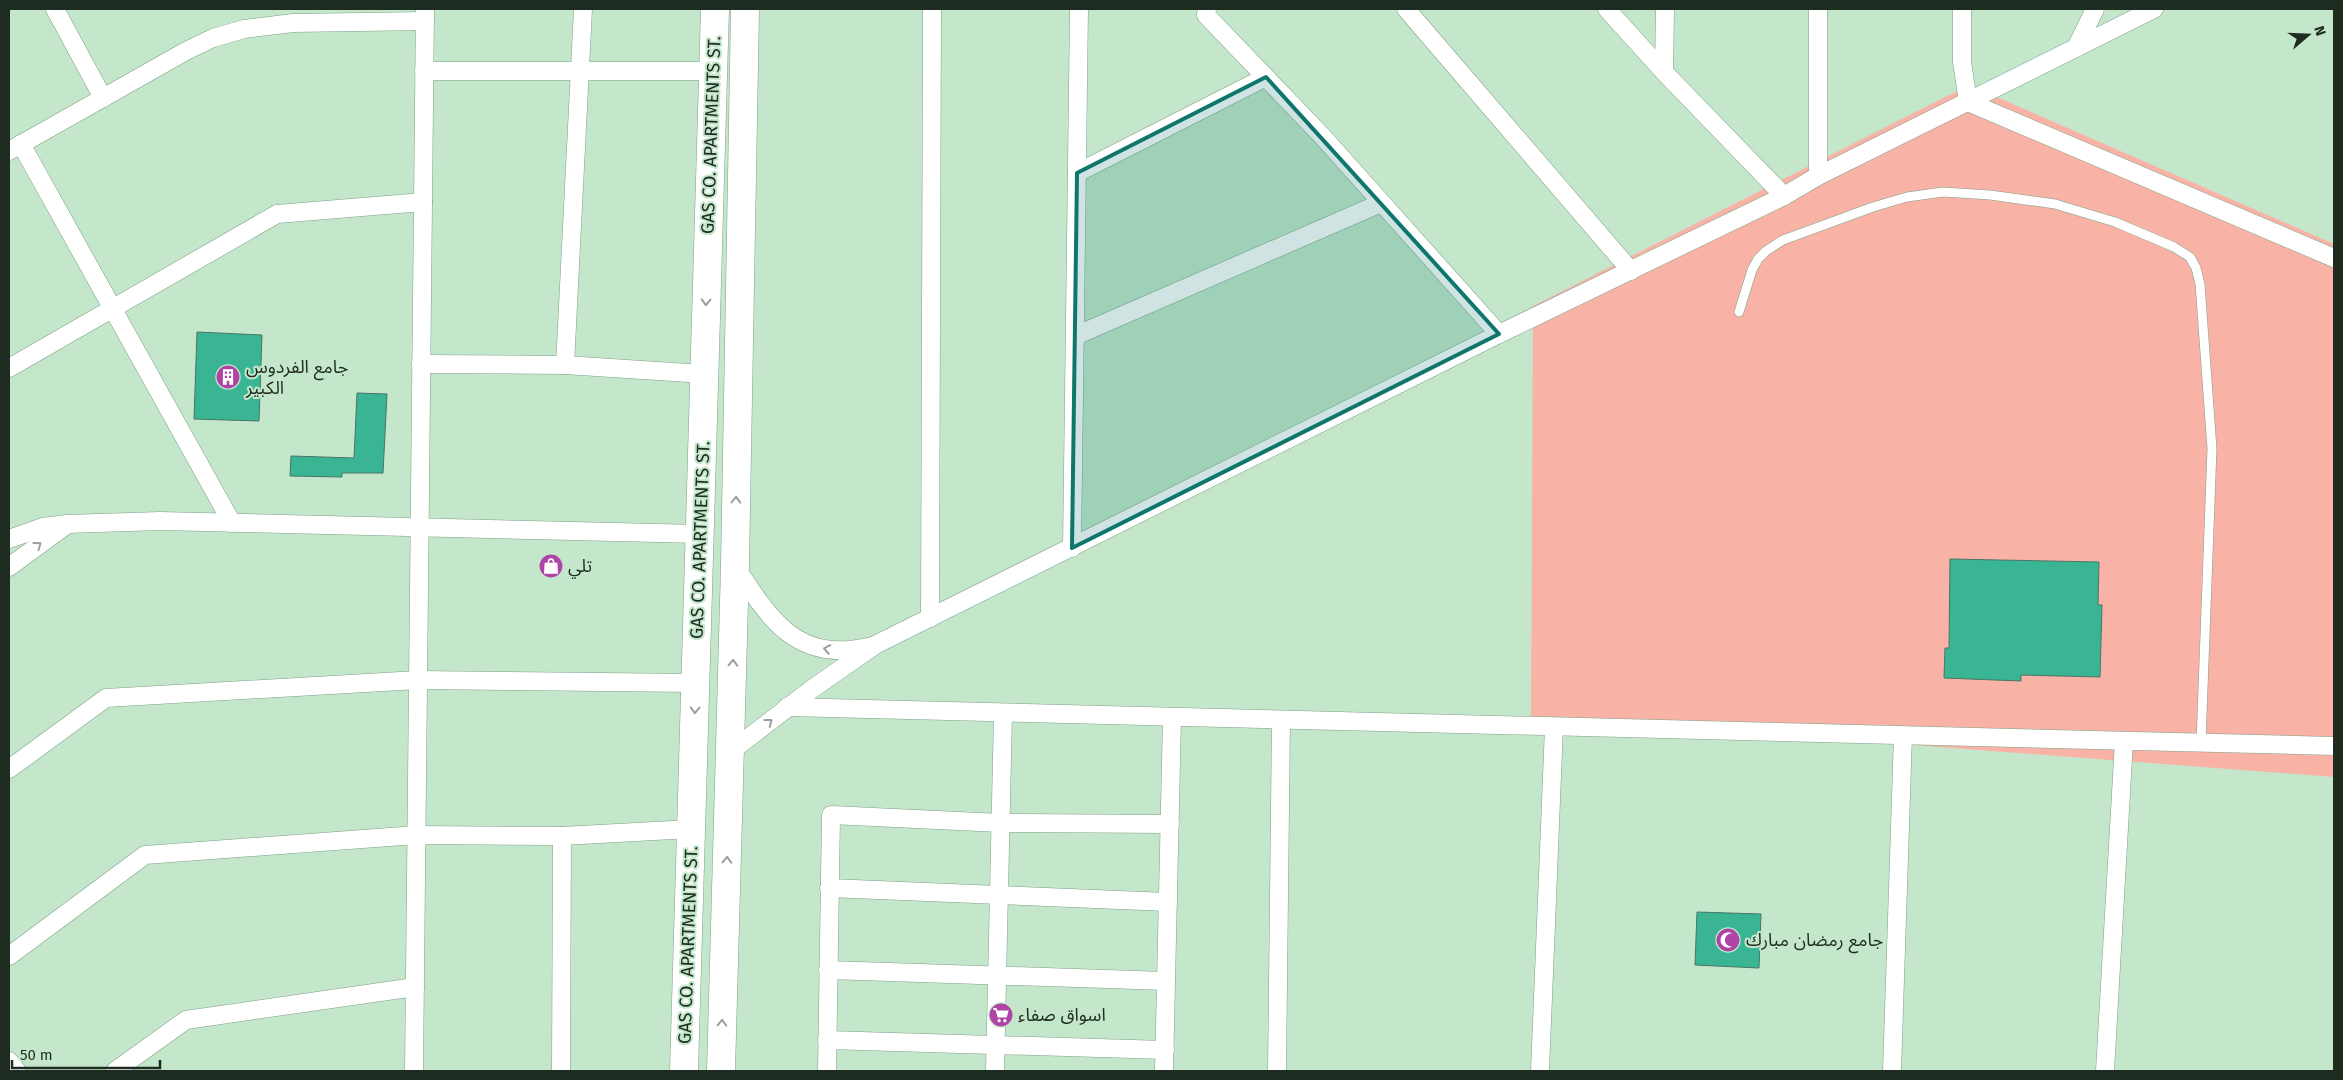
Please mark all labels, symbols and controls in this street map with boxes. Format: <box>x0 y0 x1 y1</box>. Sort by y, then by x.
north arrow <box>2283 10 2333 60</box>
text: N <box>2310 24 2329 38</box>
street label: GAS CO. APARTMENTS ST. <box>697 36 725 234</box>
one-way arrow <box>701 299 712 307</box>
place label: جامع الفردوس الكبير <box>245 356 348 399</box>
building icon: جامع الفردوس الكبير <box>215 364 241 390</box>
street label: GAS CO. APARTMENTS ST. <box>686 441 714 639</box>
one-way arrow <box>731 496 742 504</box>
one-way arrow <box>32 542 42 551</box>
shop icon: تلي <box>538 553 564 579</box>
place label: تلي <box>568 555 592 579</box>
one-way arrow <box>823 644 832 655</box>
one-way arrow <box>727 658 738 666</box>
one-way arrow <box>689 706 700 714</box>
one-way arrow <box>763 720 772 728</box>
street label: GAS CO. APARTMENTS ST. <box>674 846 702 1044</box>
one-way arrow <box>722 856 732 864</box>
mosque icon: جامع رمضان مبارك <box>1715 927 1741 953</box>
place label: جامع رمضان مبارك <box>1746 929 1883 954</box>
supermarket icon: اسواق صفاء <box>988 1002 1014 1028</box>
place label: اسواق صفاء <box>1018 1004 1106 1026</box>
one-way arrow <box>717 1018 728 1026</box>
scale bar <box>12 1038 160 1070</box>
text: 50 m <box>20 1046 53 1064</box>

